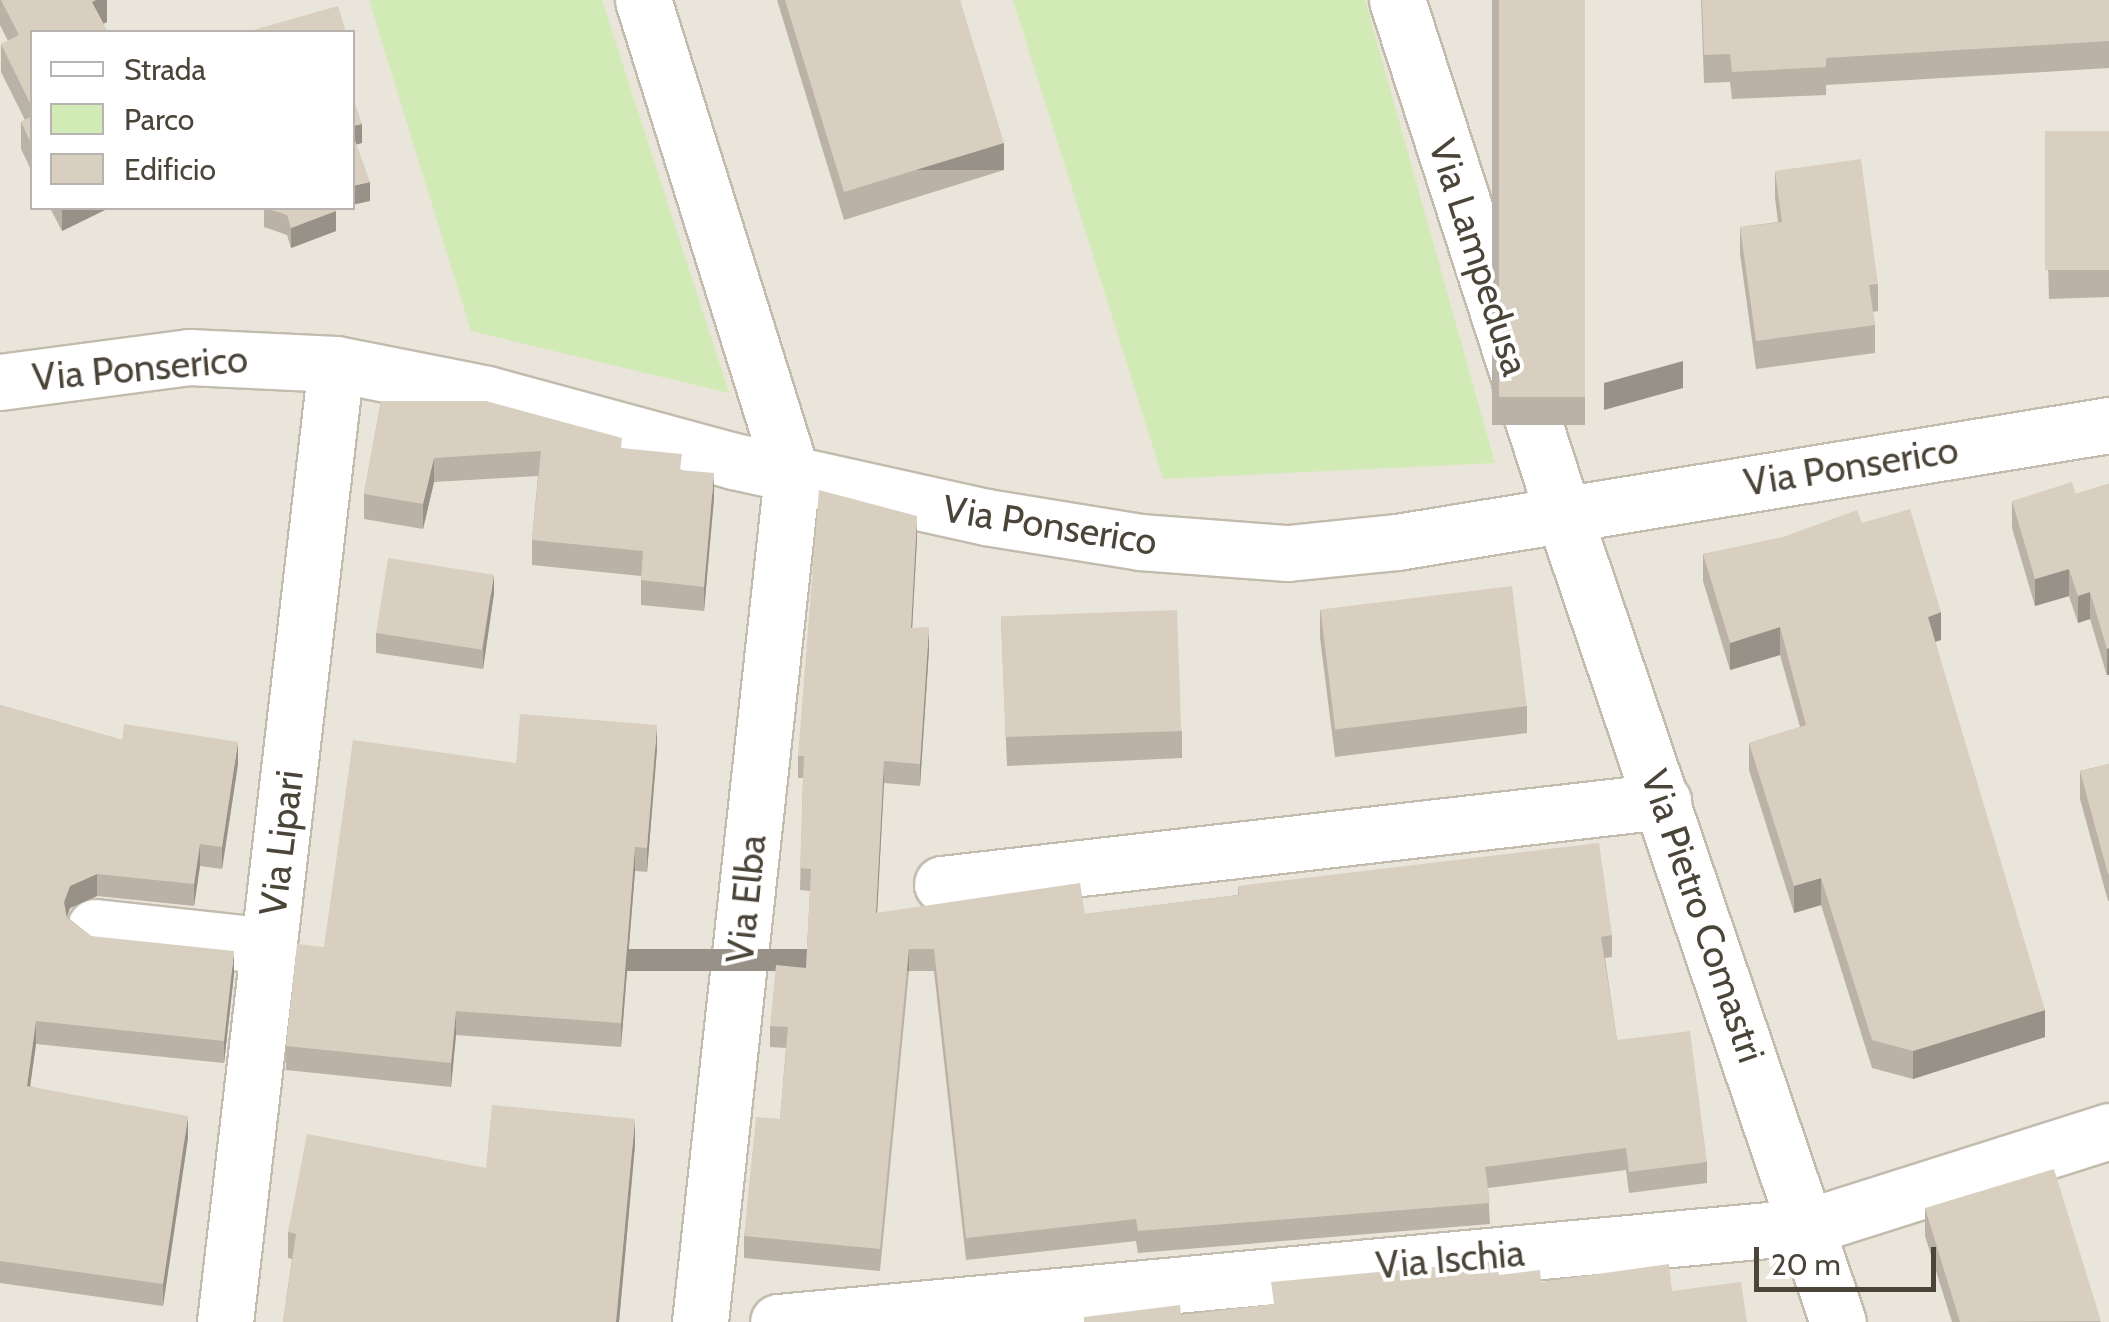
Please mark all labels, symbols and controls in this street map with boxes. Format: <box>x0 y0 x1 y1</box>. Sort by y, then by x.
legend <box>30 30 355 210</box>
text: Strada <box>124 51 206 88</box>
text: Parco <box>124 101 194 138</box>
street label: Via Lampedusa <box>1419 133 1539 381</box>
text: Edificio <box>124 151 216 188</box>
street label: Via Ponserico <box>30 336 250 400</box>
street label: Via Ponserico <box>1741 427 1961 505</box>
street label: Via Ponserico <box>940 486 1160 564</box>
street label: Via Pietro Comastri <box>1632 764 1774 1068</box>
street label: Via Lipari <box>249 768 313 918</box>
street label: Via Elba <box>717 832 775 966</box>
scale bar <box>1759 1227 1942 1289</box>
street label: Via Ischia <box>1374 1230 1526 1288</box>
text: 20 m <box>1771 1246 1841 1283</box>

